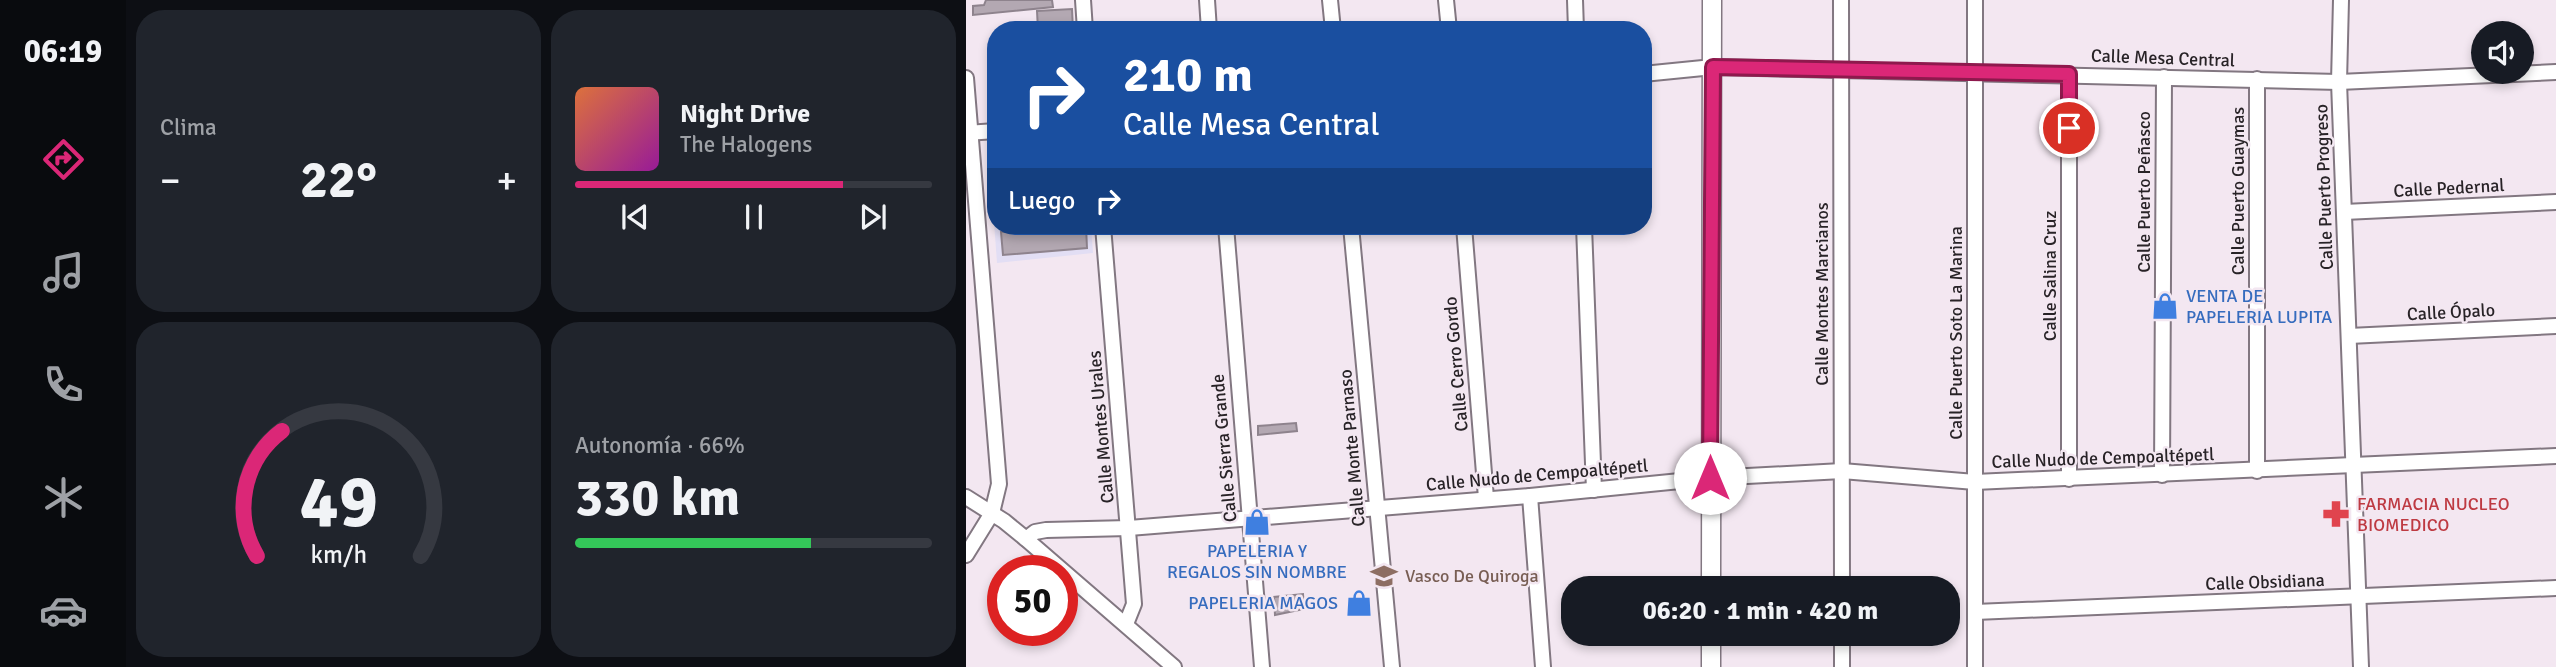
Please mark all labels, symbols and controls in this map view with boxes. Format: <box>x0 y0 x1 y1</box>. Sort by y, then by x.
map controls <box>2471 21 2534 84</box>
button: sound <box>2471 21 2534 84</box>
text: 06:19 <box>24 32 102 71</box>
street label: Calle Mesa Central <box>2091 44 2235 72</box>
text: 210 m <box>1123 45 1253 105</box>
icon: right <box>1008 49 1099 140</box>
text: Night Drive <box>680 98 810 130</box>
pin <box>2039 98 2099 158</box>
street label: Calle Puerto Progreso <box>2310 104 2338 270</box>
text: Calle Mesa Central <box>1123 105 1380 144</box>
street label: Calle Puerto Guaymas <box>2227 107 2249 275</box>
icon: arrive <box>2050 109 2088 147</box>
street label: Calle Puerto Peñasco <box>2133 111 2155 273</box>
text: Clima <box>160 113 217 142</box>
text: The Halogens <box>680 130 812 159</box>
icon: directions <box>39 135 88 184</box>
text: 22° <box>300 148 377 212</box>
text: − <box>160 157 181 204</box>
text: + <box>496 157 517 204</box>
street label: Calle Pedernal <box>2393 174 2505 202</box>
icon: right <box>1089 182 1127 220</box>
text: Luego <box>1008 185 1075 217</box>
icon: previous <box>616 198 654 236</box>
icon: pause <box>735 198 773 236</box>
icon: next <box>854 198 892 236</box>
street label: Calle Montes Marcianos <box>1811 202 1833 386</box>
street label: Calle Salina Cruz <box>2039 211 2061 341</box>
street label: Calle Puerto Soto La Marina <box>1945 226 1967 440</box>
icon: music <box>39 248 88 297</box>
place label: VENTA DE PAPELERIA LUPITA <box>2186 285 2332 328</box>
shop icon: VENTA DE PAPELERIA LUPITA <box>2150 291 2180 321</box>
street label: Calle Cerro Gordo <box>1439 296 1473 432</box>
street label: Calle Ópalo <box>2406 299 2496 325</box>
street label: Calle Montes Urales <box>1083 350 1119 504</box>
icon: phone <box>39 360 88 409</box>
street label: Calle Monte Parnaso <box>1334 369 1370 527</box>
street label: Calle Sierra Grande <box>1207 373 1241 523</box>
text: Autonomía · 66% <box>575 431 745 460</box>
position arrow <box>1673 441 1747 515</box>
street label: Calle Nudo de Cempoaltépetl <box>1991 443 2215 473</box>
street label: Calle Nudo de Cempoaltépetl <box>1425 454 1649 496</box>
text: 49 <box>299 458 378 547</box>
text: 330 km <box>575 466 740 530</box>
icon: climate <box>39 473 88 522</box>
place label: FARMACIA NUCLEO BIOMEDICO <box>2357 493 2510 536</box>
pharmacy icon: FARMACIA NUCLEO BIOMEDICO <box>2321 499 2351 529</box>
shop icon: PAPELERIA Y REGALOS SIN NOMBRE <box>1242 507 1272 537</box>
text: km/h <box>310 538 367 569</box>
place label: PAPELERIA Y REGALOS SIN NOMBRE <box>1167 540 1347 583</box>
speed limit sign: 50 <box>987 555 1078 646</box>
school or university icon: Vasco De Quiroga <box>1369 561 1399 591</box>
place label: Vasco De Quiroga <box>1405 565 1539 587</box>
street label: Calle Obsidiana <box>2205 569 2325 595</box>
icon: car <box>39 586 88 635</box>
shop icon: PAPELERIA MAGOS <box>1344 588 1374 618</box>
place label: PAPELERIA MAGOS <box>1188 592 1338 614</box>
text: 06:20 · 1 min · 420 m <box>1643 595 1878 627</box>

